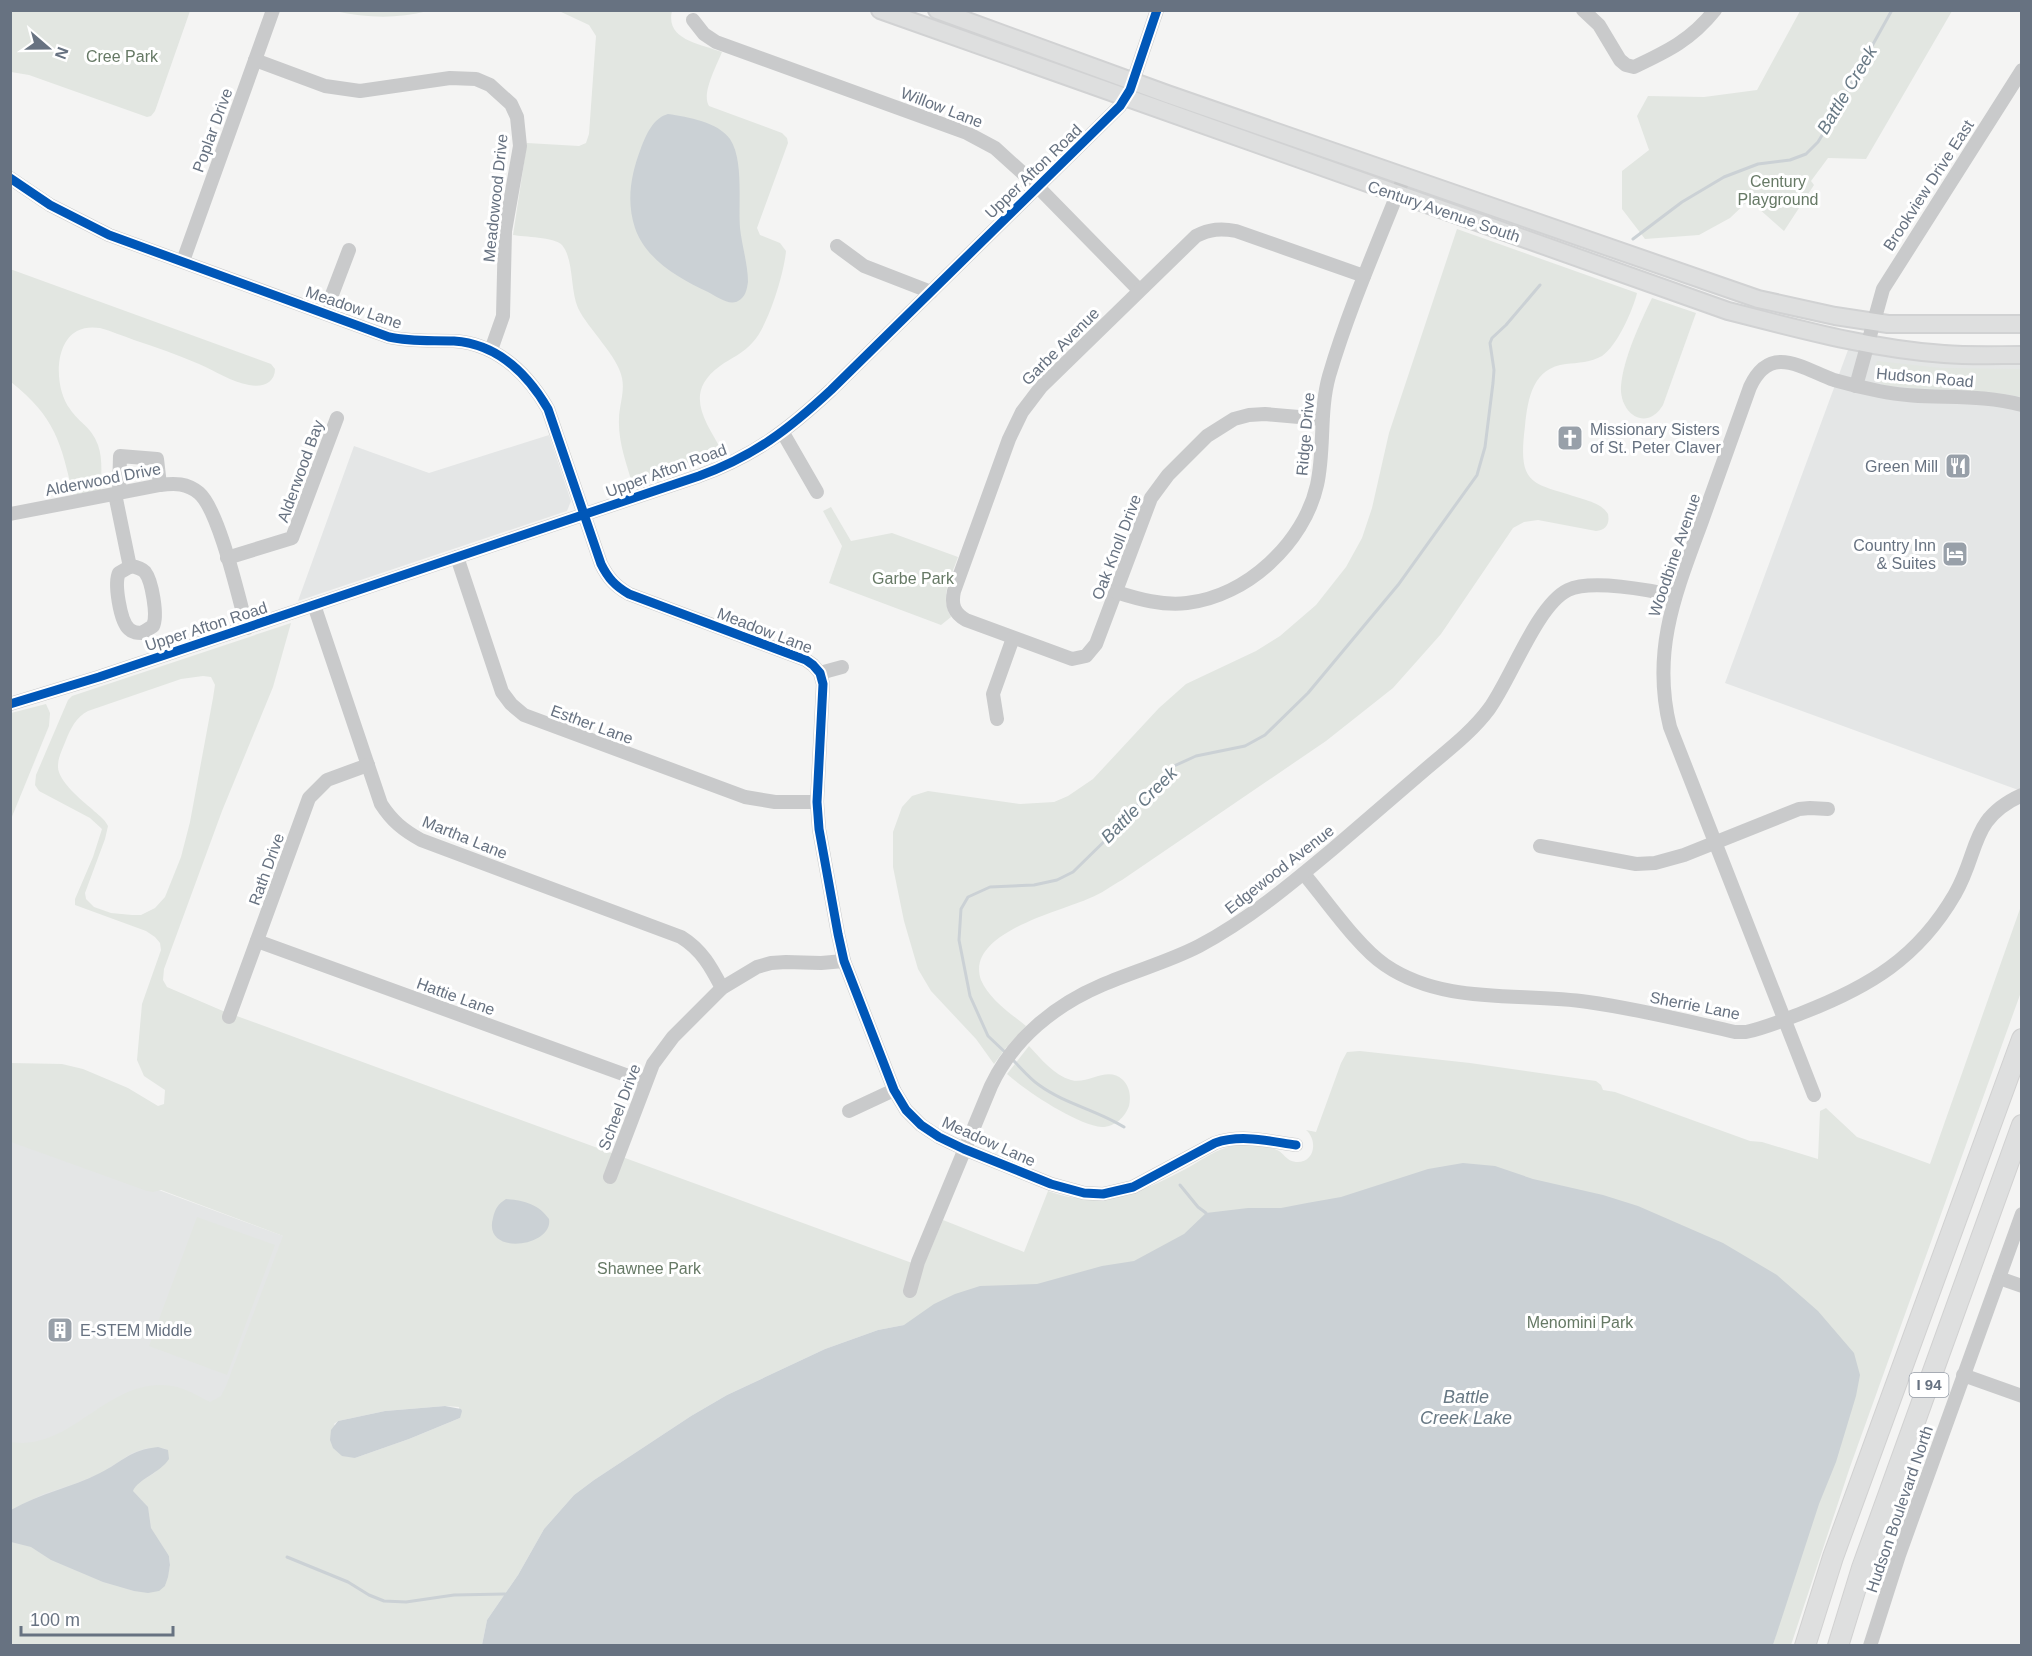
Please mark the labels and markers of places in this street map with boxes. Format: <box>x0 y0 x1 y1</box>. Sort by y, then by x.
place label: Missionary Sisters of St. Peter Claver <box>1590 421 1721 456</box>
church icon: Missionary Sisters of St. Peter Claver <box>1555 423 1585 453</box>
restaurant icon: Green Mill <box>1943 451 1973 481</box>
place label: Green Mill <box>1865 458 1938 475</box>
place label: Country Inn & Suites <box>1853 537 1936 572</box>
hotel icon: Country Inn & Suites <box>1940 539 1970 569</box>
building icon: E-STEM Middle <box>45 1315 75 1345</box>
place label: E-STEM Middle <box>80 1322 192 1339</box>

